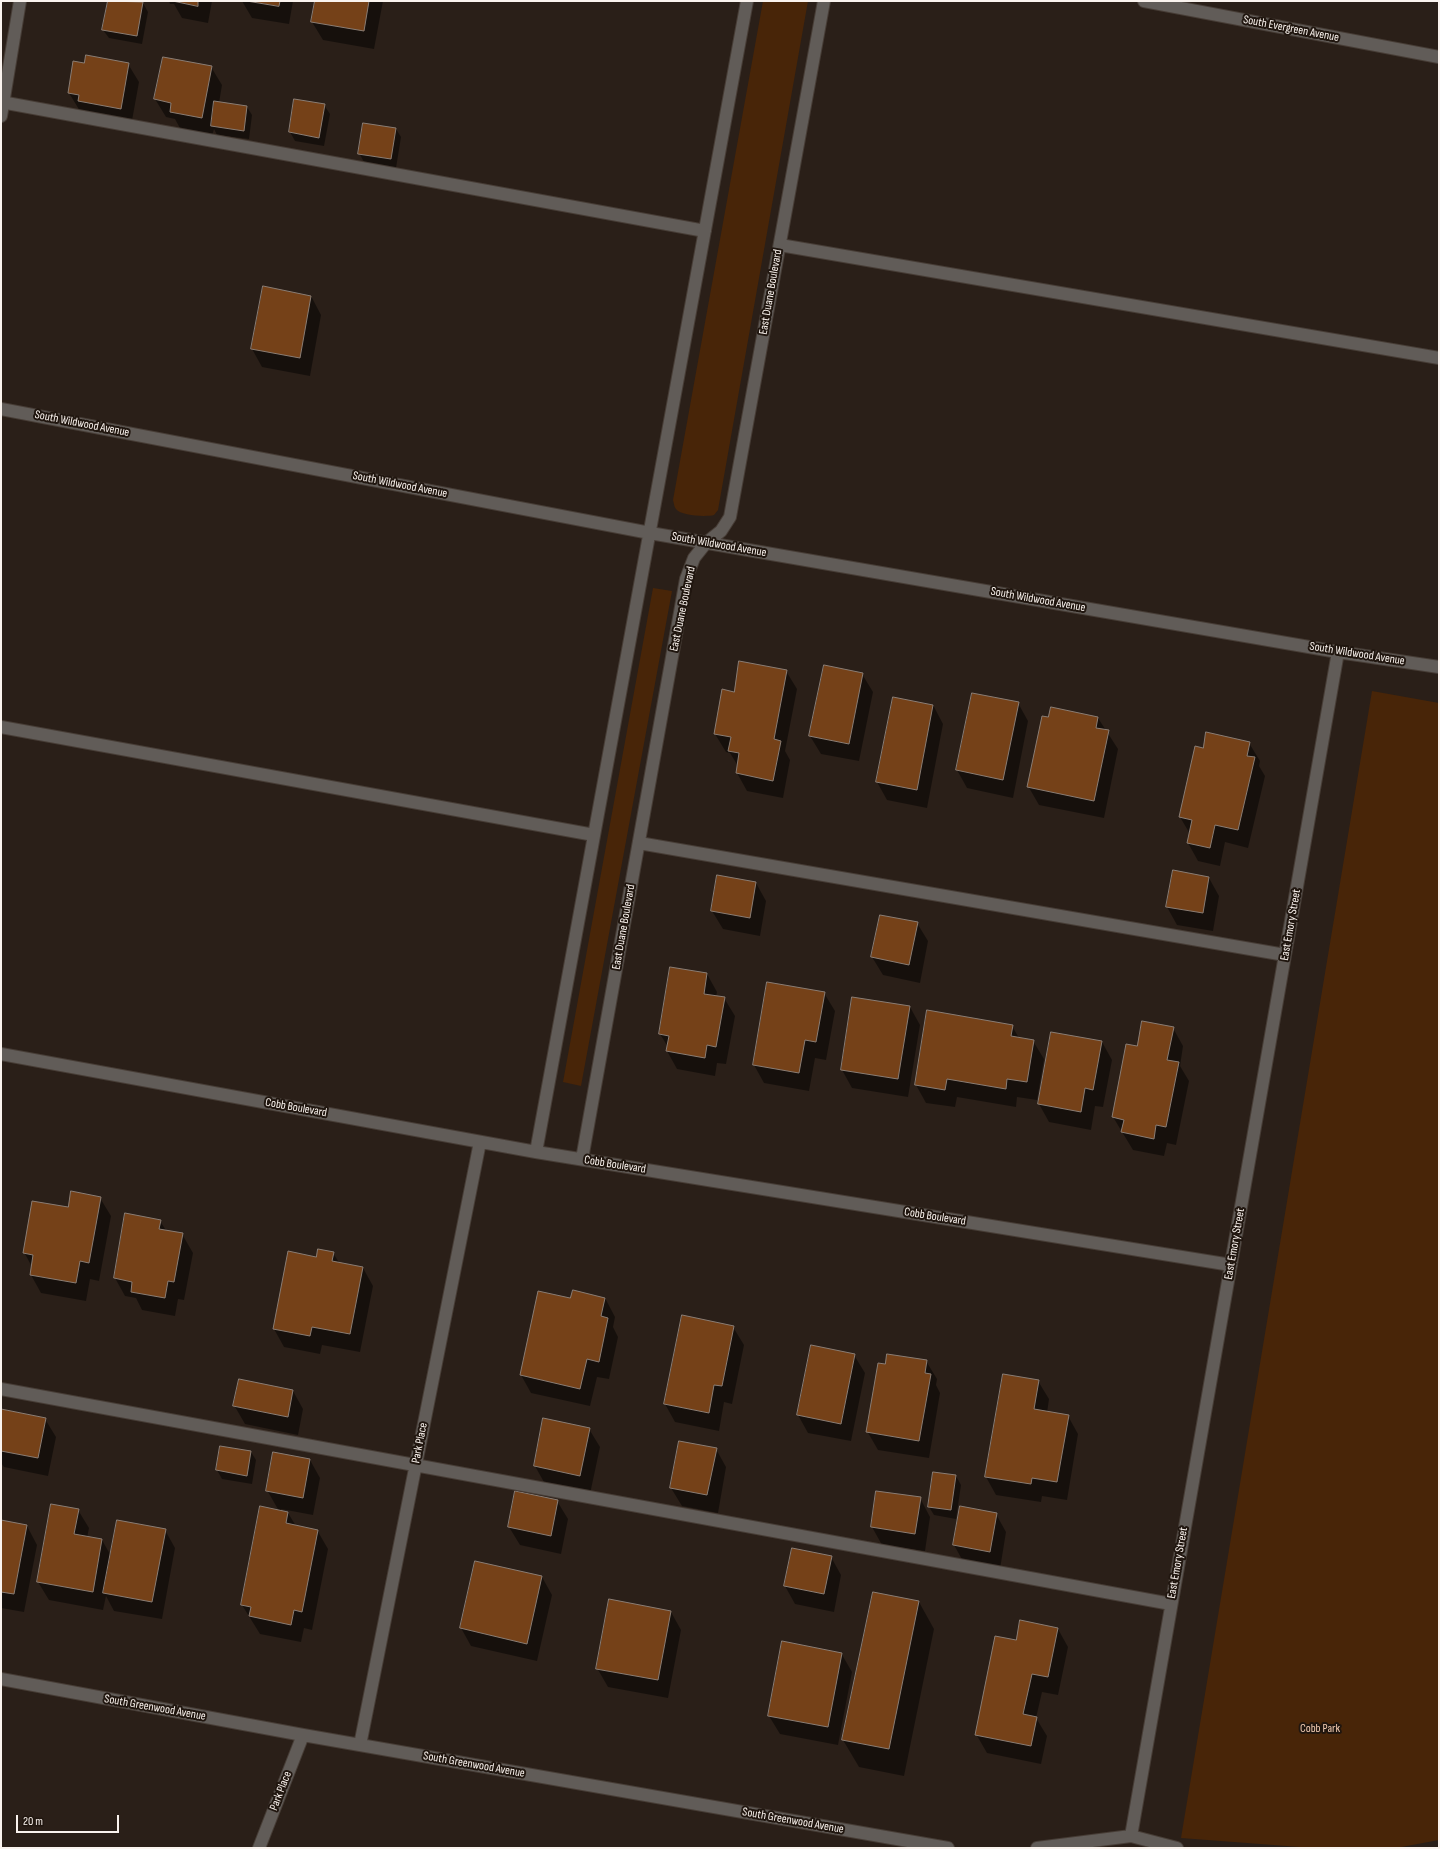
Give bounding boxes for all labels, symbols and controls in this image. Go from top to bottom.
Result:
street label: South Evergreen Avenue [1242,13,1340,45]
street label: East Duane Boulevard [756,248,786,336]
street label: South Wildwood Avenue [34,408,130,440]
street label: South Wildwood Avenue [352,469,448,501]
street label: South Wildwood Avenue [670,530,768,560]
street label: East Duane Boulevard [667,565,699,653]
street label: South Wildwood Avenue [989,585,1087,615]
street label: South Wildwood Avenue [1308,639,1406,669]
street label: East Duane Boulevard [609,883,639,971]
street label: East Emory Street [1278,888,1304,962]
street label: Cobb Boulevard [264,1096,328,1120]
street label: Cobb Boulevard [583,1153,647,1177]
street label: Cobb Boulevard [903,1205,967,1229]
street label: East Emory Street [1222,1207,1248,1281]
street label: Park Place [409,1422,431,1464]
street label: East Emory Street [1165,1526,1191,1600]
street label: South Greenwood Avenue [103,1692,207,1724]
park label: Cobb Park [1300,1722,1340,1736]
street label: South Greenwood Avenue [422,1749,526,1781]
street label: Park Place [267,1769,295,1813]
street label: South Greenwood Avenue [741,1805,845,1837]
scale bar [18,1807,121,1833]
text: 20 m [23,1814,43,1829]

